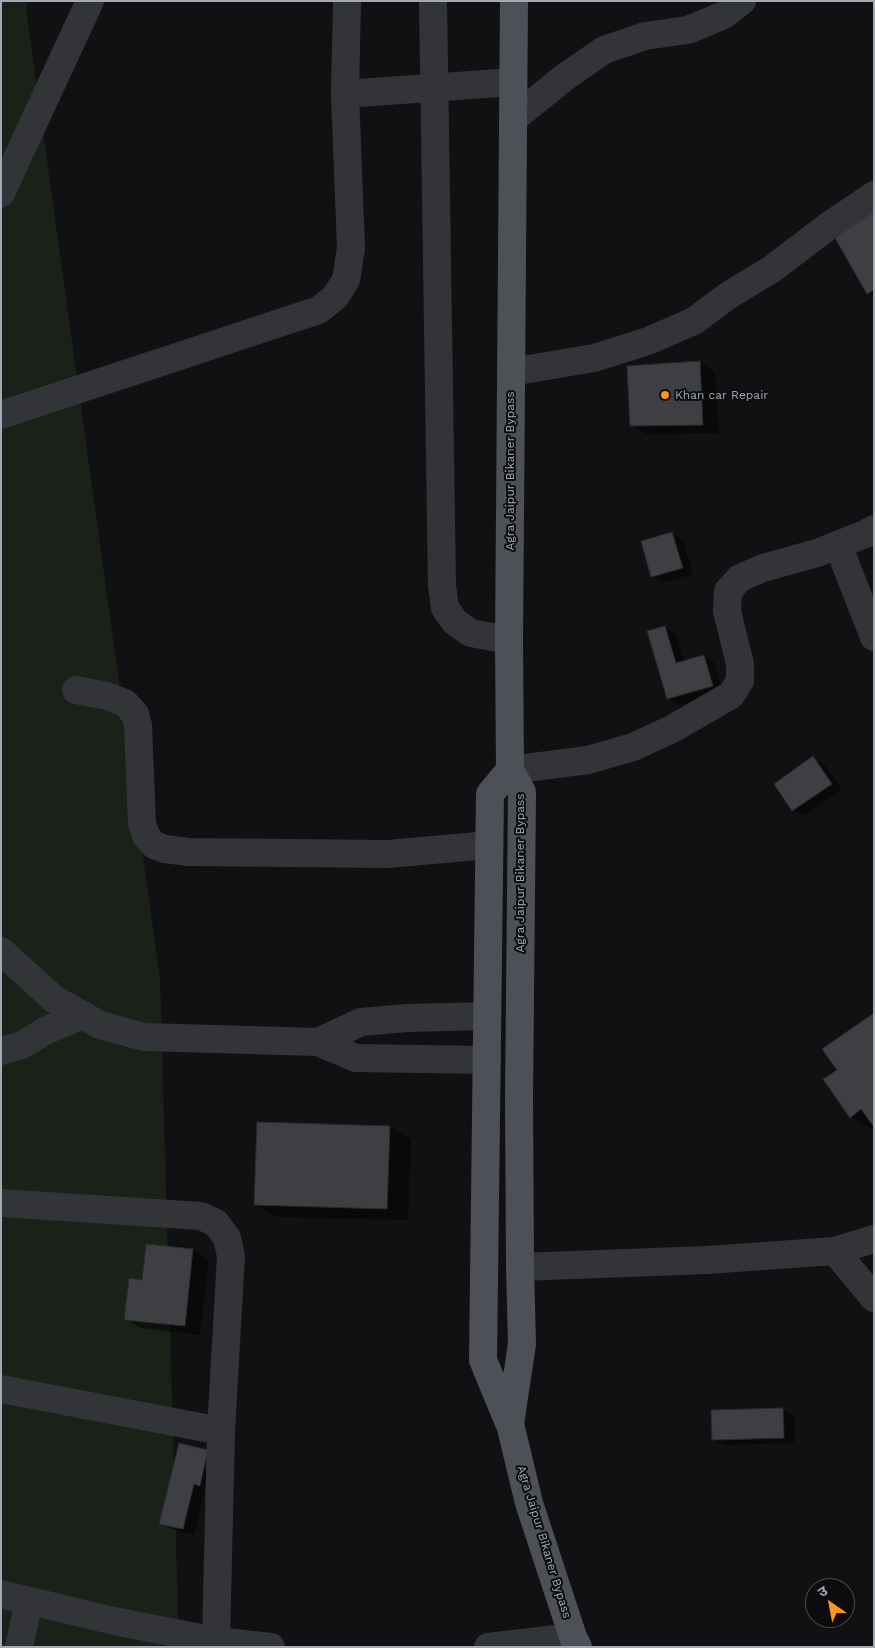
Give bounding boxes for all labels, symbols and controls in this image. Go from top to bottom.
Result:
place label: Khan car Repair [675,388,768,402]
marker: Khan car Repair [659,389,671,401]
street label: Agra Jaipur Bikaner Bypass [503,391,517,551]
street label: Agra Jaipur Bikaner Bypass [513,793,527,953]
street label: Agra Jaipur Bikaner Bypass [514,1464,574,1620]
north arrow [805,1578,855,1628]
text: उ [815,1582,830,1600]

